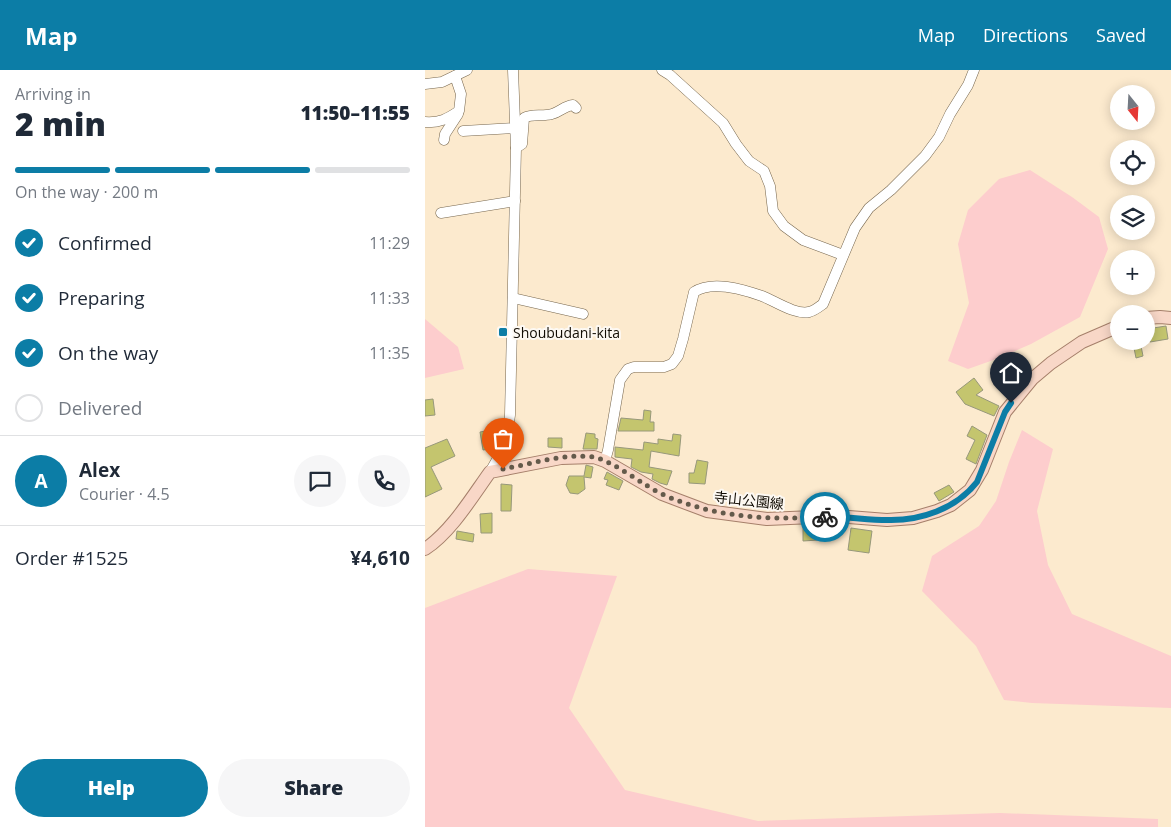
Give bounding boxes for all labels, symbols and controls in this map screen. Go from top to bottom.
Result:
text: Map [25,19,77,52]
text: Map [918,23,955,47]
text: Directions [983,23,1068,47]
text: Saved [1096,23,1146,47]
text: Arriving in [15,83,91,105]
north arrow [1110,85,1155,130]
map controls [1110,85,1155,350]
text: 11:50–11:55 [300,100,410,126]
text: 2 min [15,102,106,145]
button: locate [1110,140,1155,185]
text: On the way · 200 m [15,181,158,203]
button: layers [1110,195,1155,240]
icon: check [15,229,43,257]
text: Confirmed [58,230,152,256]
text: 11:29 [369,232,410,254]
button: + [1110,250,1155,295]
icon: check [15,284,43,312]
text: Preparing [58,285,145,311]
text: 11:33 [369,287,410,309]
button: − [1110,305,1155,350]
place label: Shoubudani-kita [513,323,620,342]
marker: Shoubudani-kita [497,326,509,338]
icon: check [15,339,43,367]
text: On the way [58,340,158,366]
text: 11:35 [369,342,410,364]
pin [990,352,1032,403]
icon: home [997,359,1025,387]
text: Delivered [58,395,142,421]
pin [482,418,524,469]
icon: bag [489,425,517,453]
button: chat [294,455,346,507]
button: phone [358,455,410,507]
text: Alex [79,457,120,483]
text: A [34,468,48,494]
text: Courier · 4.5 [79,483,170,505]
street label: 寺山公園線 [713,487,785,513]
courier [800,492,850,542]
icon: bike [811,503,839,531]
text: Order #1525 [15,545,128,571]
text: ¥4,610 [350,545,410,571]
button: Help [15,759,208,817]
button: Share [218,759,410,817]

